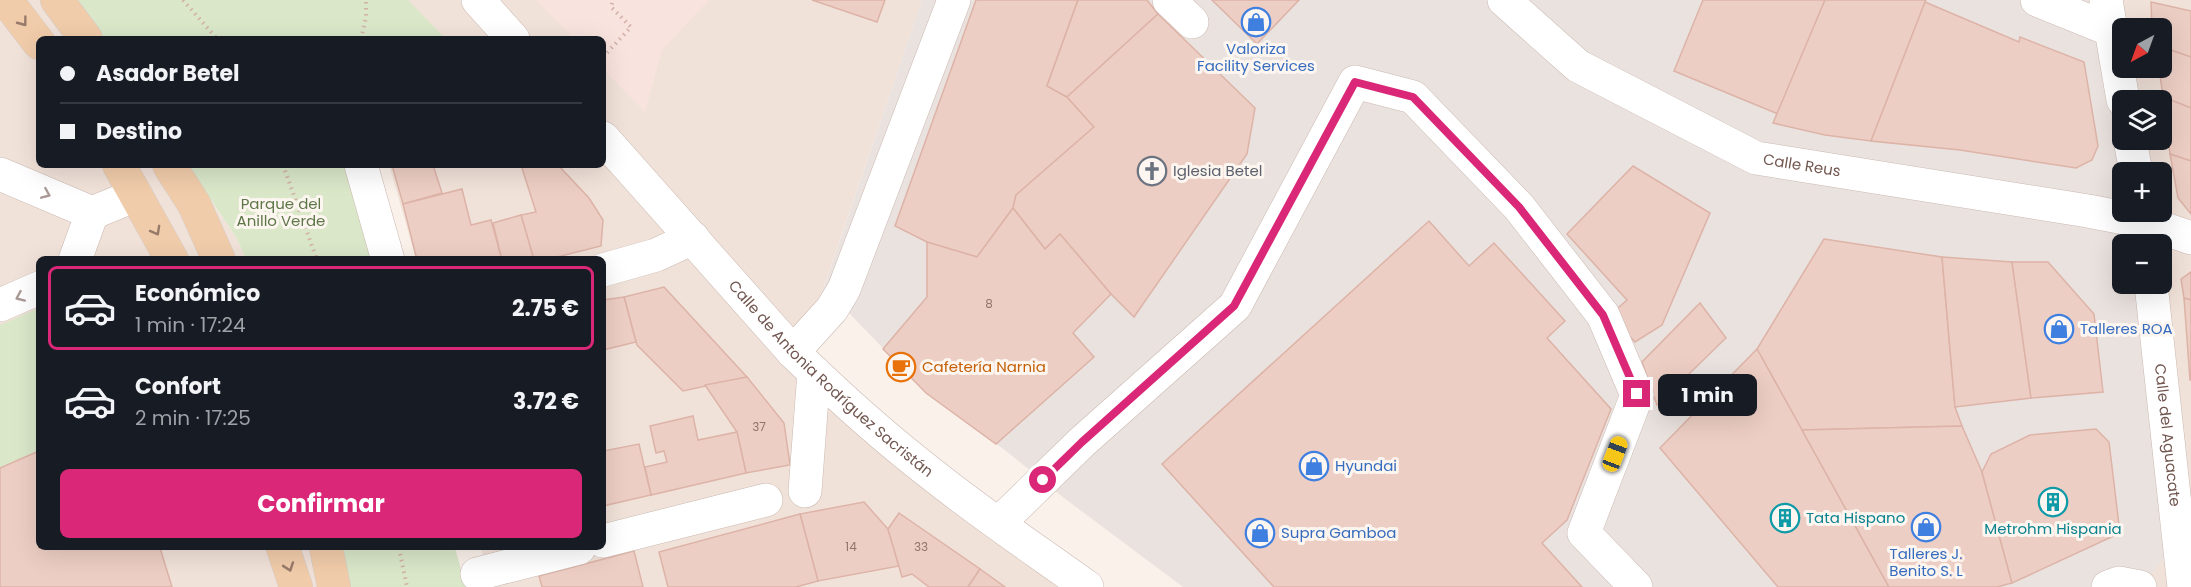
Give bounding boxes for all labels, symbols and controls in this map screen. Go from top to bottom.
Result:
shop icon: Valoriza Facility Services [1240,6,1272,38]
one-way arrow [15,15,26,26]
north arrow [2112,18,2172,78]
map controls [2112,18,2172,294]
place label: Valoriza Facility Services [1197,38,1315,76]
text: Asador Betel [96,58,240,89]
button: layers [2112,90,2172,150]
text: Destino [96,116,182,147]
street label: Calle Reus [1762,148,1842,181]
church icon: Iglesia Betel [1136,155,1168,187]
place label: Iglesia Betel [1173,160,1262,181]
button: + [2112,162,2172,222]
one-way arrow [40,187,51,199]
park label: Parque del Anillo Verde [237,193,325,231]
one-way arrow [149,224,160,235]
button: − [2112,234,2172,294]
street label: Calle de Antonia Rodríguez Sacristán [724,275,938,482]
text: Económico [135,278,260,309]
icon: car [63,281,117,335]
one-way arrow [15,289,26,301]
text: 2.75 € [512,293,579,324]
house number: 8 [985,295,993,312]
text: 1 min · 17:24 [135,311,246,339]
shop icon: Talleres ROA [2043,313,2075,345]
place label: Talleres ROA [2080,318,2173,339]
cafe icon: Cafetería Narnia [885,351,917,383]
place label: Cafetería Narnia [922,356,1046,377]
street label: Calle del Aguacate [2150,362,2186,508]
text: Confort [135,371,221,402]
callout: 1 min [1658,373,1757,415]
icon: car [63,374,117,428]
route end [1623,380,1650,407]
text: 1 min [1681,381,1734,409]
text: 3.72 € [513,386,579,417]
text: 2 min · 17:25 [135,404,251,432]
house number: 37 [752,418,766,435]
car [1600,434,1630,474]
shop icon: Hyundai [1298,450,1330,482]
place label: Hyundai [1335,455,1397,476]
route start [1029,466,1056,493]
button: Confirmar [60,469,582,538]
building icon: Metrohm Hispania [2037,486,2069,518]
building icon: Tata Hispano [1769,502,1801,534]
place label: Tata Hispano [1806,507,1905,528]
shop icon: Talleres J. Benito S. L [1910,511,1942,543]
shop icon: Supra Gamboa [1244,517,1276,549]
place label: Metrohm Hispania [1984,518,2122,539]
place label: Supra Gamboa [1281,522,1396,543]
house number: 14 [845,538,857,555]
house number: 33 [914,538,928,555]
place label: Talleres J. Benito S. L [1889,543,1963,581]
one-way arrow [282,561,295,572]

